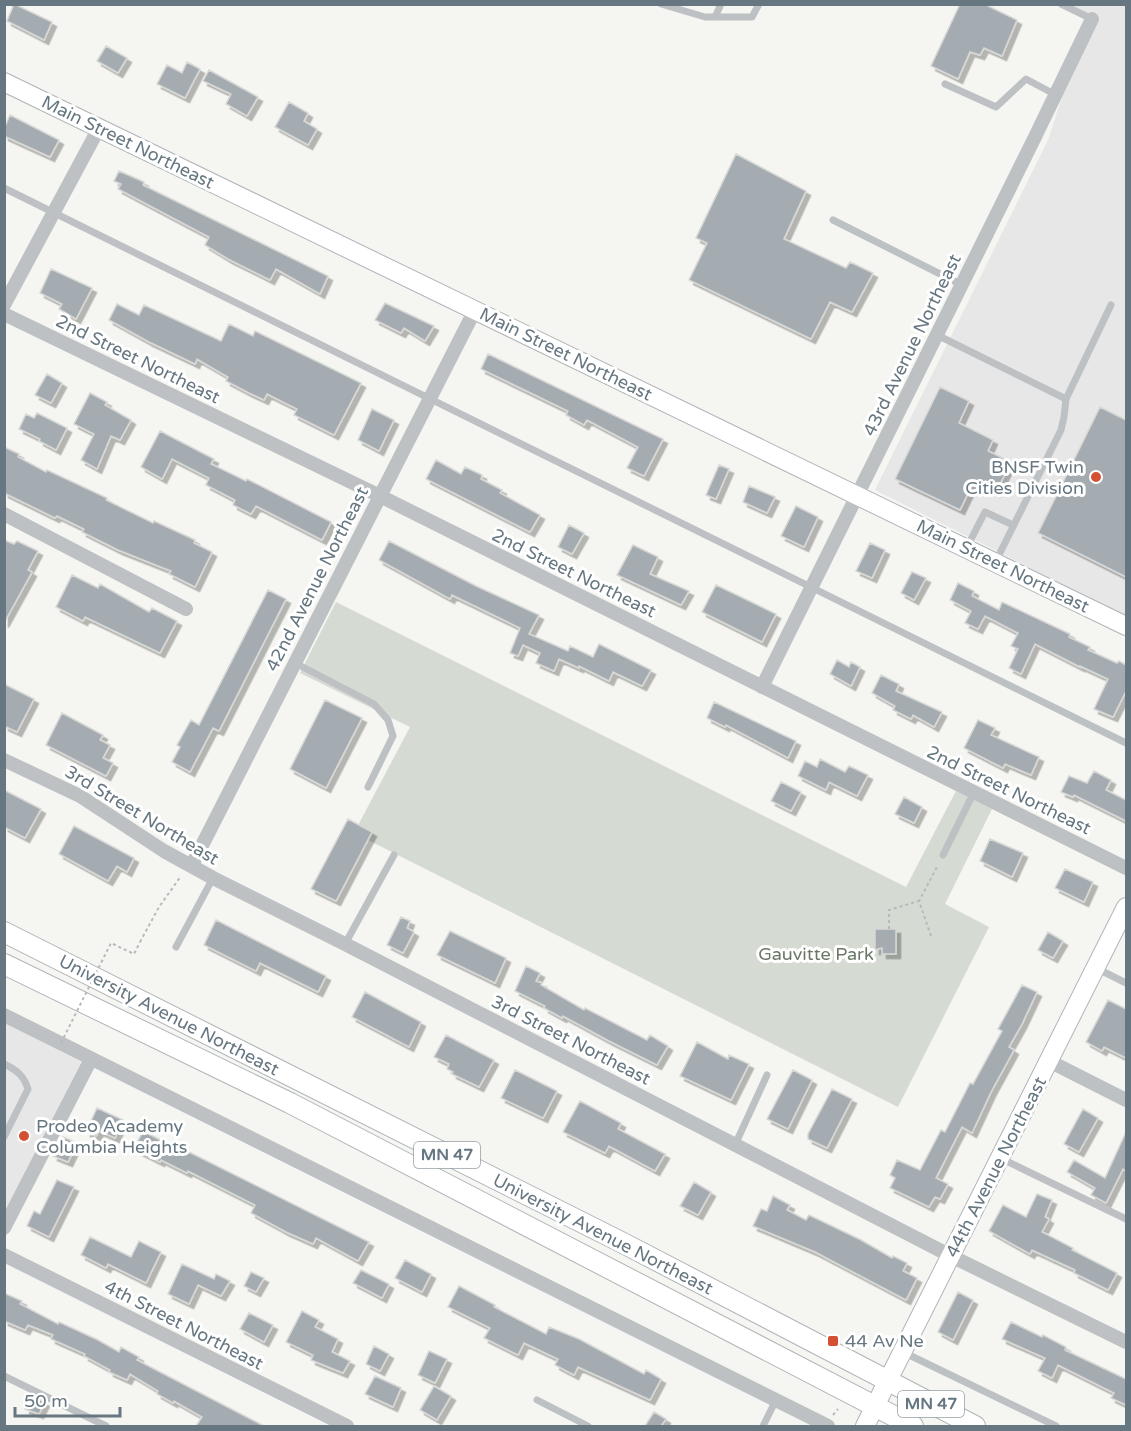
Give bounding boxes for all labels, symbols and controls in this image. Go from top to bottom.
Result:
street label: Main Street Northeast [38,91,218,193]
street label: 43rd Avenue Northeast [858,250,966,440]
street label: Main Street Northeast [476,303,656,405]
street label: 2nd Street Northeast [52,310,224,408]
place label: BNSF Twin Cities Division [965,456,1084,499]
marker: BNSF Twin Cities Division [1089,470,1103,484]
street label: 42nd Avenue Northeast [261,483,373,675]
street label: Main Street Northeast [913,515,1093,617]
street label: 2nd Street Northeast [488,524,660,622]
street label: 2nd Street Northeast [923,741,1095,839]
street label: 3rd Street Northeast [61,760,223,870]
park label: Gauvitte Park [758,943,874,965]
street label: University Avenue Northeast [55,950,283,1080]
street label: 3rd Street Northeast [488,990,654,1090]
street label: 44th Avenue Northeast [941,1073,1051,1261]
place label: Prodeo Academy Columbia Heights [36,1115,187,1158]
marker: Prodeo Academy Columbia Heights [17,1129,31,1143]
road number: MN 47 [414,1142,480,1168]
street label: University Avenue Northeast [489,1169,717,1299]
street label: 4th Street Northeast [101,1275,267,1375]
place label: 44 Av Ne [845,1330,924,1352]
marker: 44 Av Ne [826,1334,840,1348]
scale bar [15,1380,120,1418]
text: 50 m [24,1390,68,1412]
road number: MN 47 [898,1391,964,1417]

